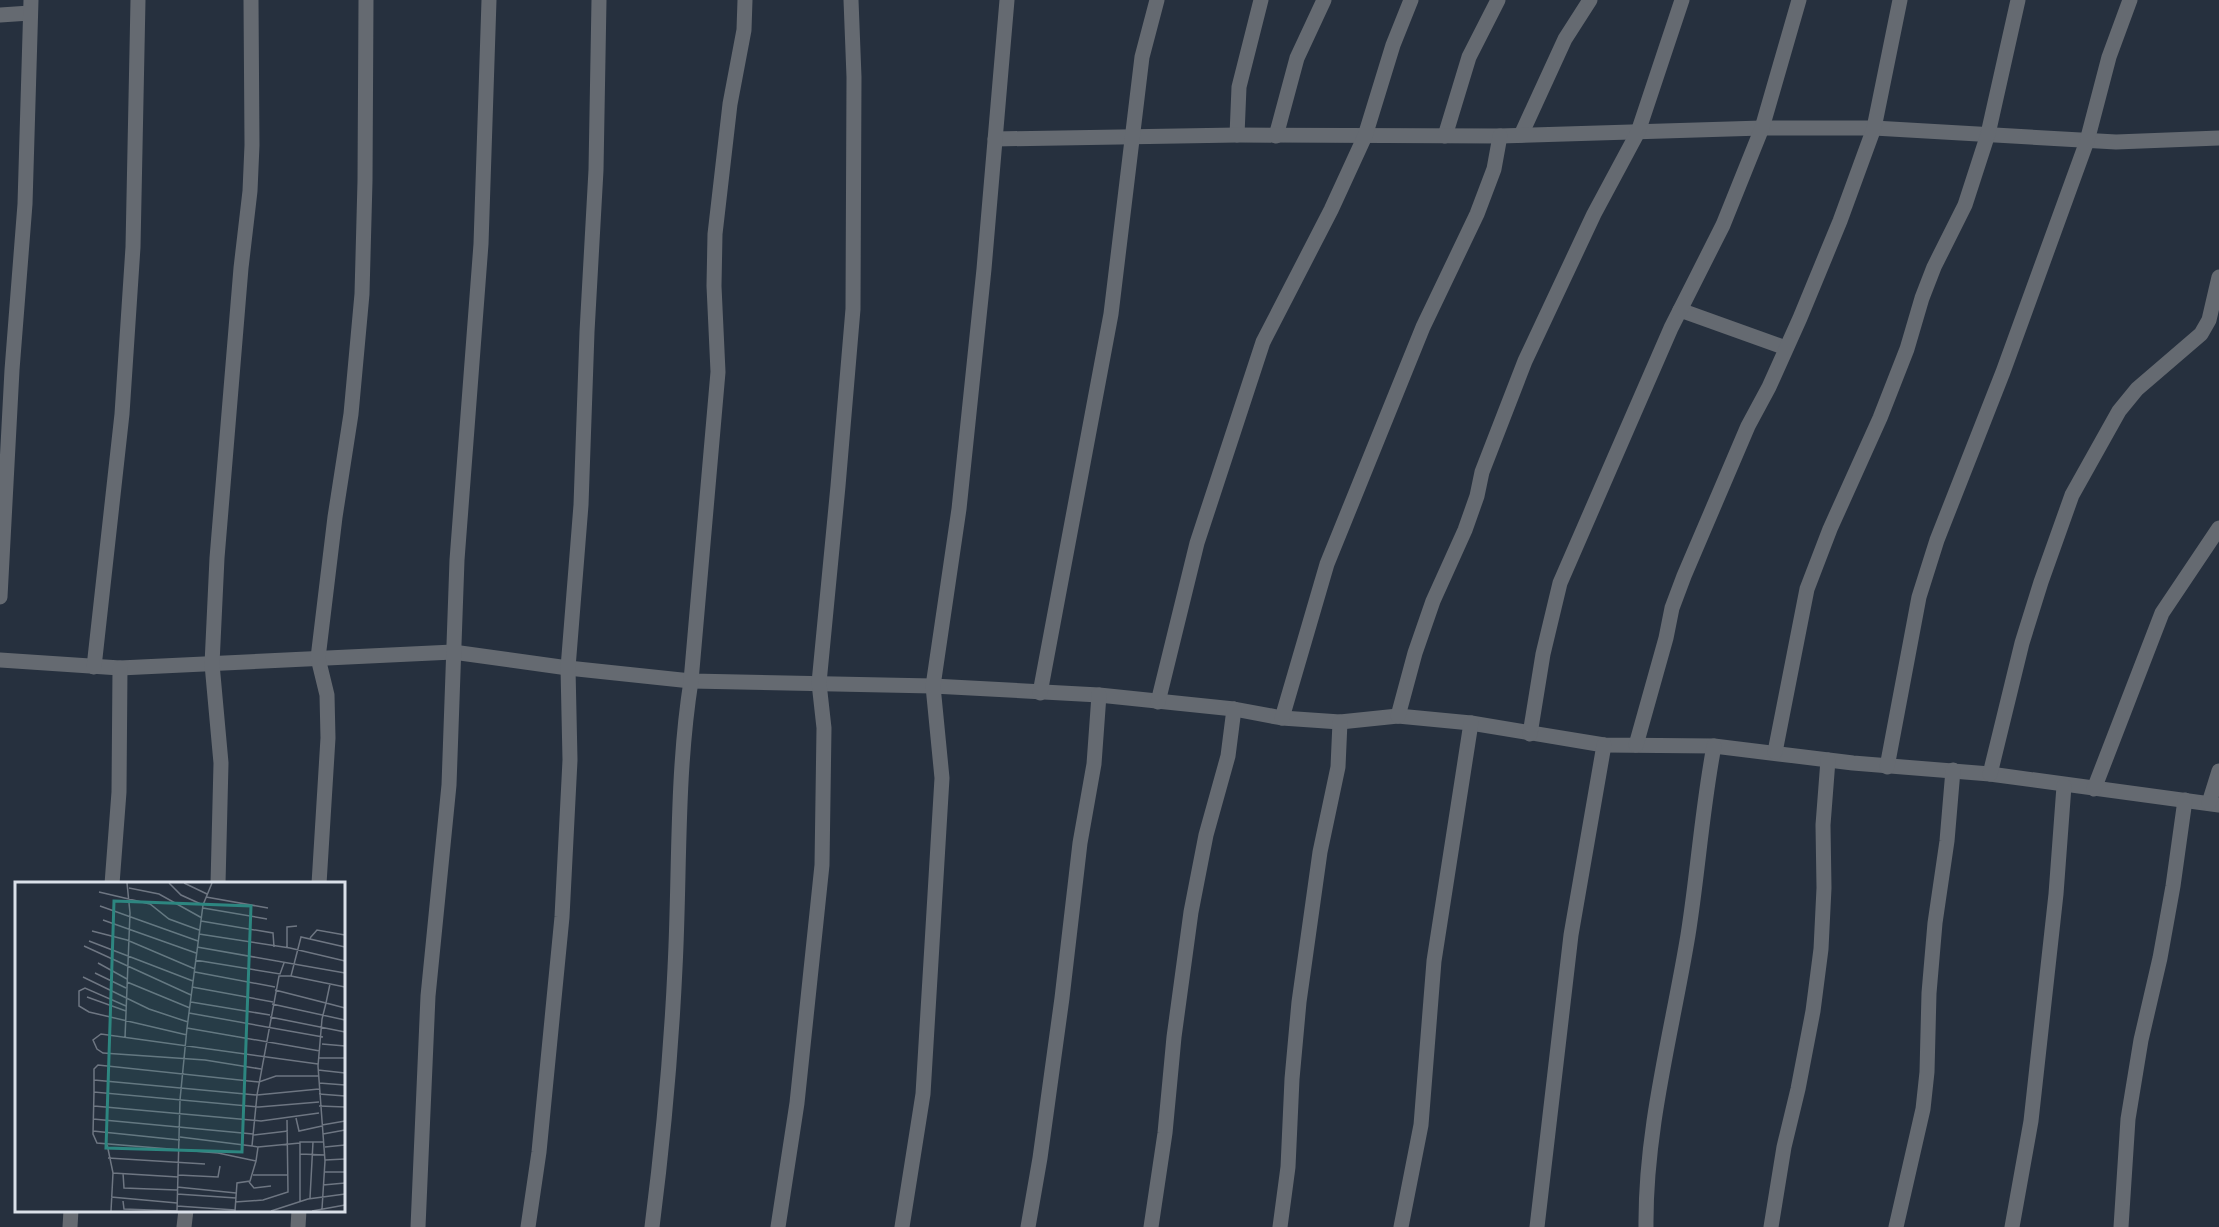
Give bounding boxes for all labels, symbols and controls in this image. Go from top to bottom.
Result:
inset map [15,882,345,1212]

